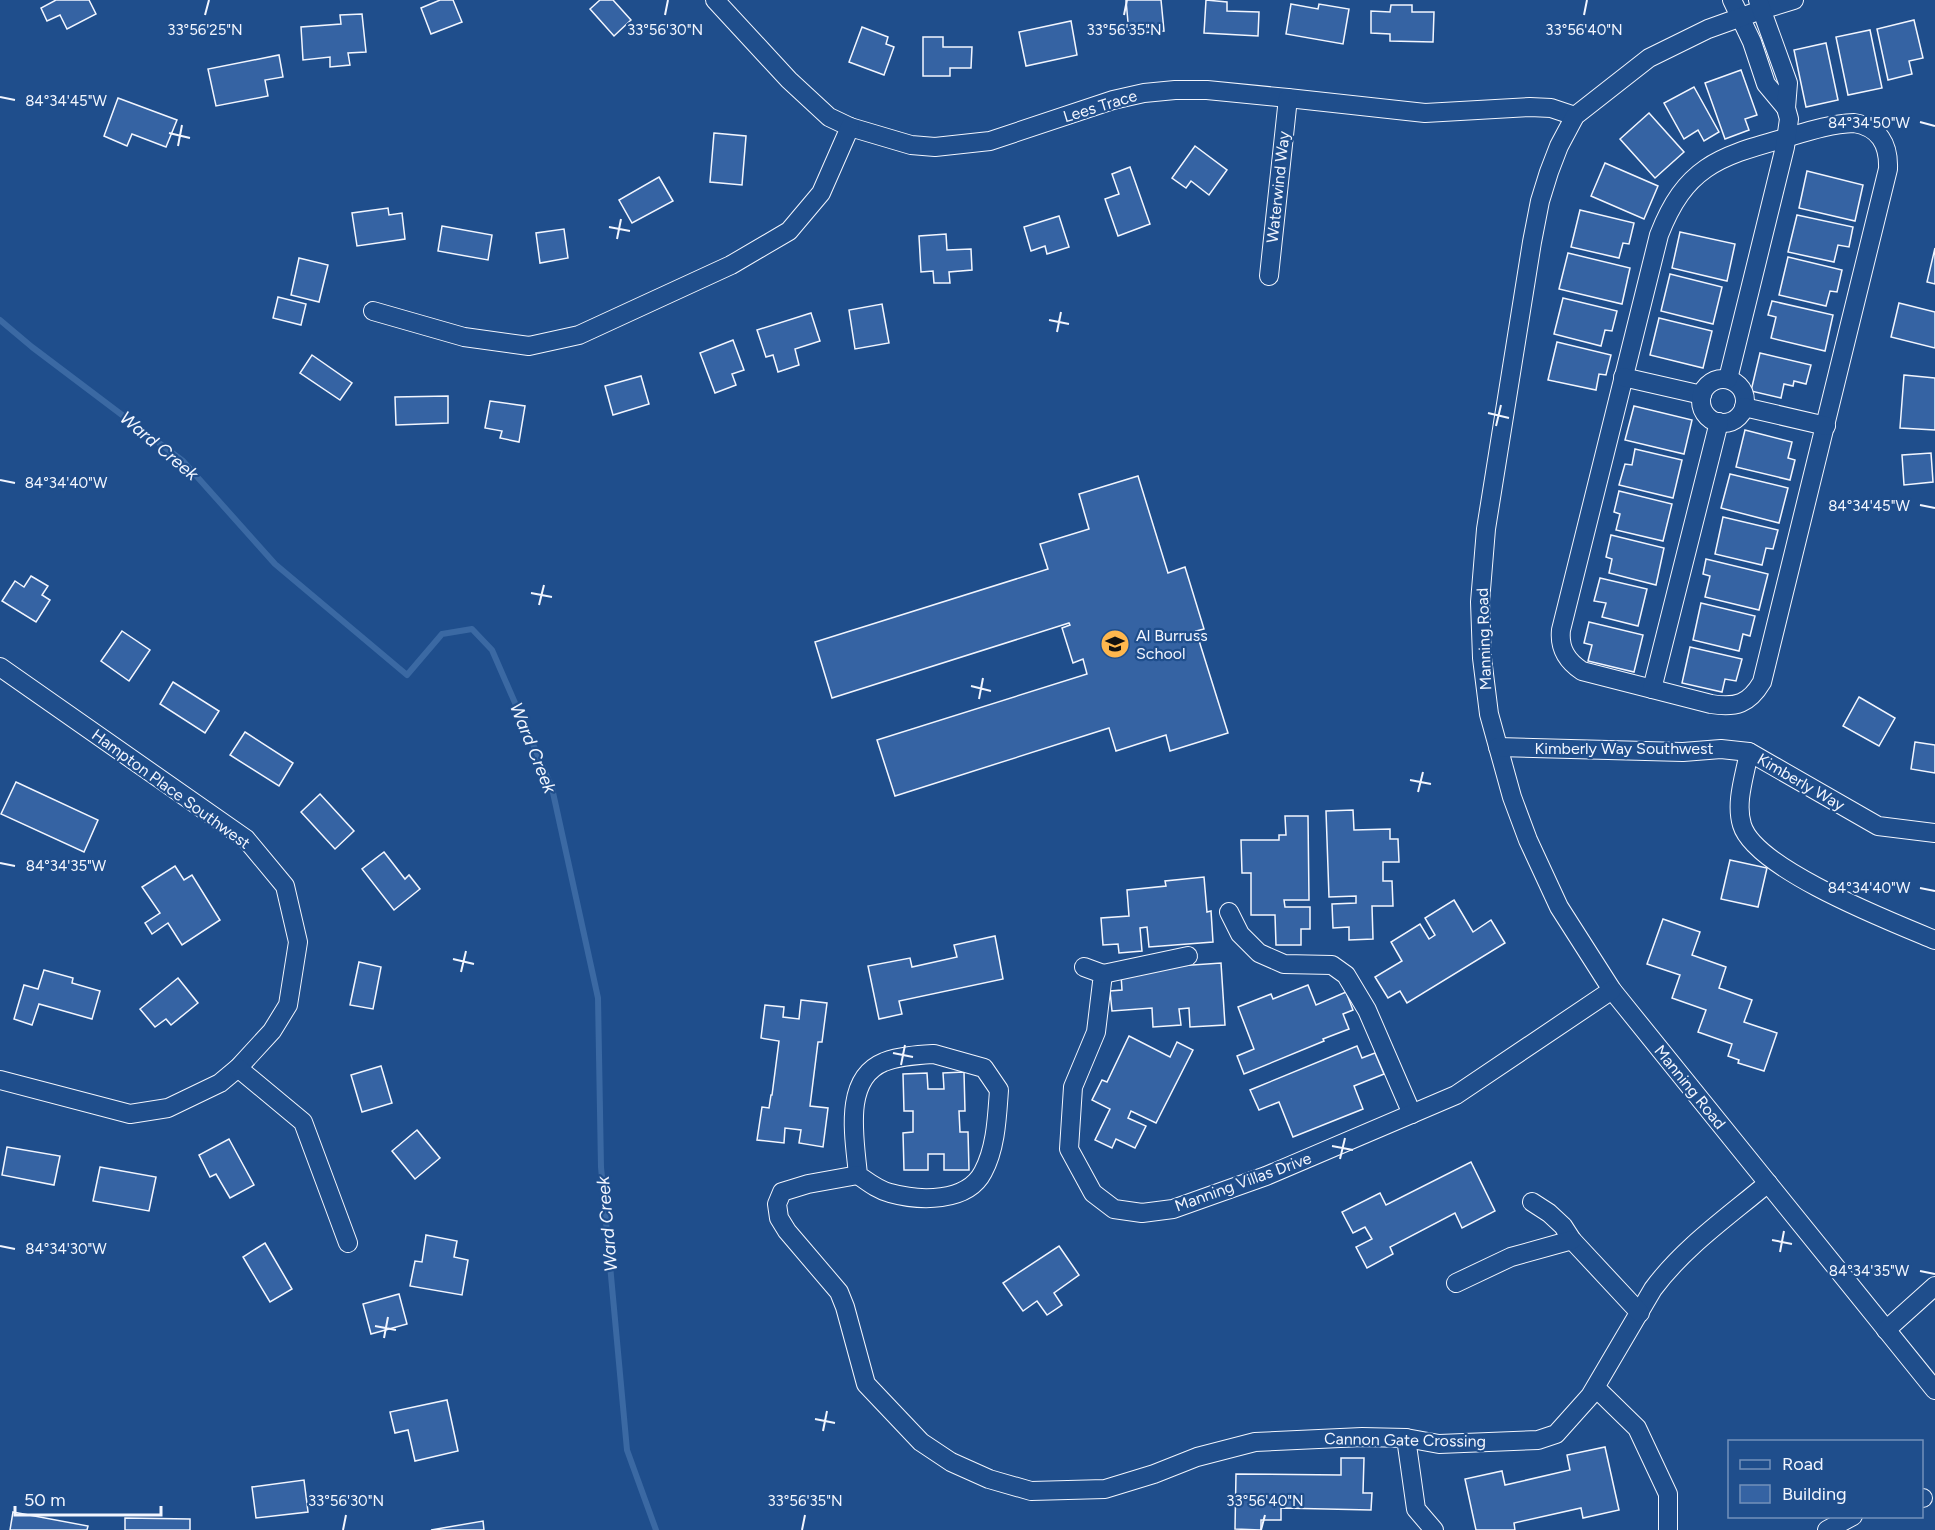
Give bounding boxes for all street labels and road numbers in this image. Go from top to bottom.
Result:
street label: Lees Trace [1061,86,1139,126]
street label: Waterwind Way [1263,129,1293,244]
street label: Manning Road [1473,588,1495,690]
street label: Hampton Place Southwest [88,725,254,853]
street label: Kimberly Way Southwest [1534,739,1714,758]
street label: Kimberly Way [1754,749,1849,815]
street label: Manning Road [1650,1041,1730,1133]
street label: Manning Villas Drive [1172,1148,1314,1216]
street label: Cannon Gate Crossing [1324,1429,1486,1451]

